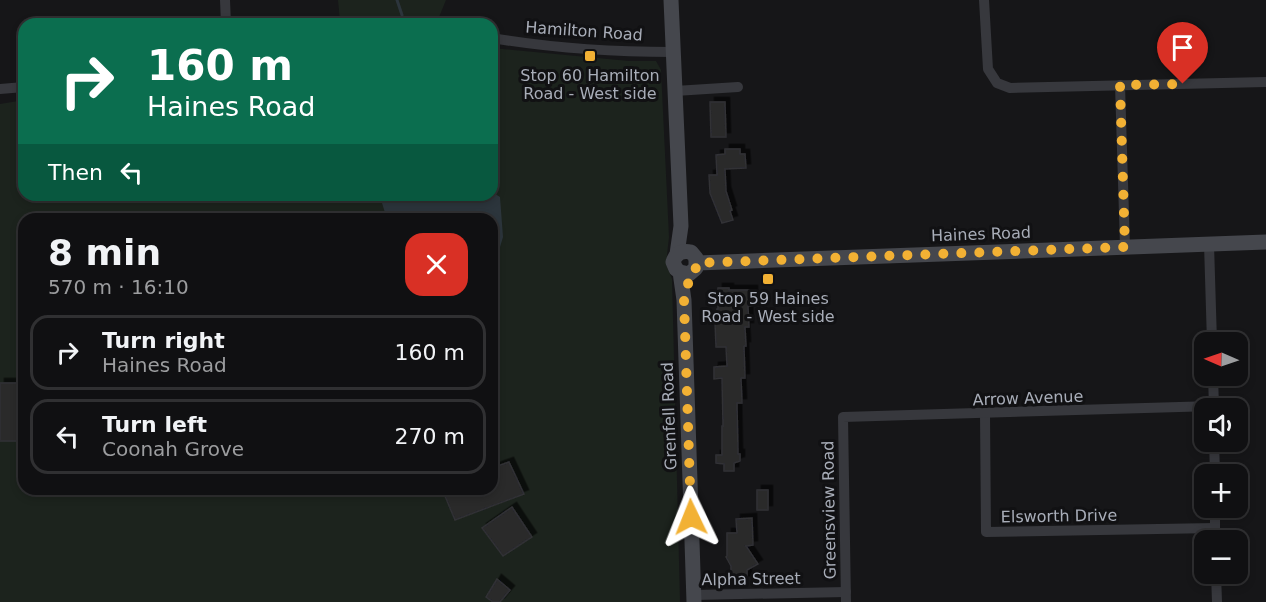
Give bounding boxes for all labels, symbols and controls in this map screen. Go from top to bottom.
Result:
street label: Hamilton Road [525,17,643,45]
pin [1157,22,1208,84]
icon: arrive [1166,31,1199,64]
text: 160 m [147,41,293,90]
icon: right [48,42,126,120]
marker: Stop 60 Hamilton Road - West side [583,49,597,63]
place label: Stop 60 Hamilton Road - West side [520,66,660,103]
text: Haines Road [147,91,315,122]
icon: left [115,156,148,189]
text: Then [48,160,103,185]
street label: Haines Road [931,223,1031,245]
text: 8 min [48,232,161,273]
button: close [405,233,468,296]
marker: Stop 59 Haines Road - West side [761,272,775,286]
text: 570 m · 16:10 [48,275,189,299]
place label: Stop 59 Haines Road - West side [701,289,835,326]
text: Turn right [102,328,225,353]
north arrow [1194,332,1248,386]
map controls [1194,332,1248,584]
icon: right [51,336,84,369]
text: 160 m [395,340,465,365]
text: Haines Road [102,353,227,377]
street label: Grenfell Road [658,362,680,470]
street label: Arrow Avenue [972,387,1084,409]
button: sound [1194,398,1248,452]
text: Turn left [102,412,207,437]
icon: left [51,420,84,453]
text: 270 m [395,424,465,449]
text: Coonah Grove [102,437,244,461]
street label: Greensview Road [818,440,840,580]
button: + [1194,464,1248,518]
position arrow [659,485,723,549]
street label: Elsworth Drive [1001,505,1117,527]
button: − [1194,530,1248,584]
street label: Alpha Street [701,569,801,589]

